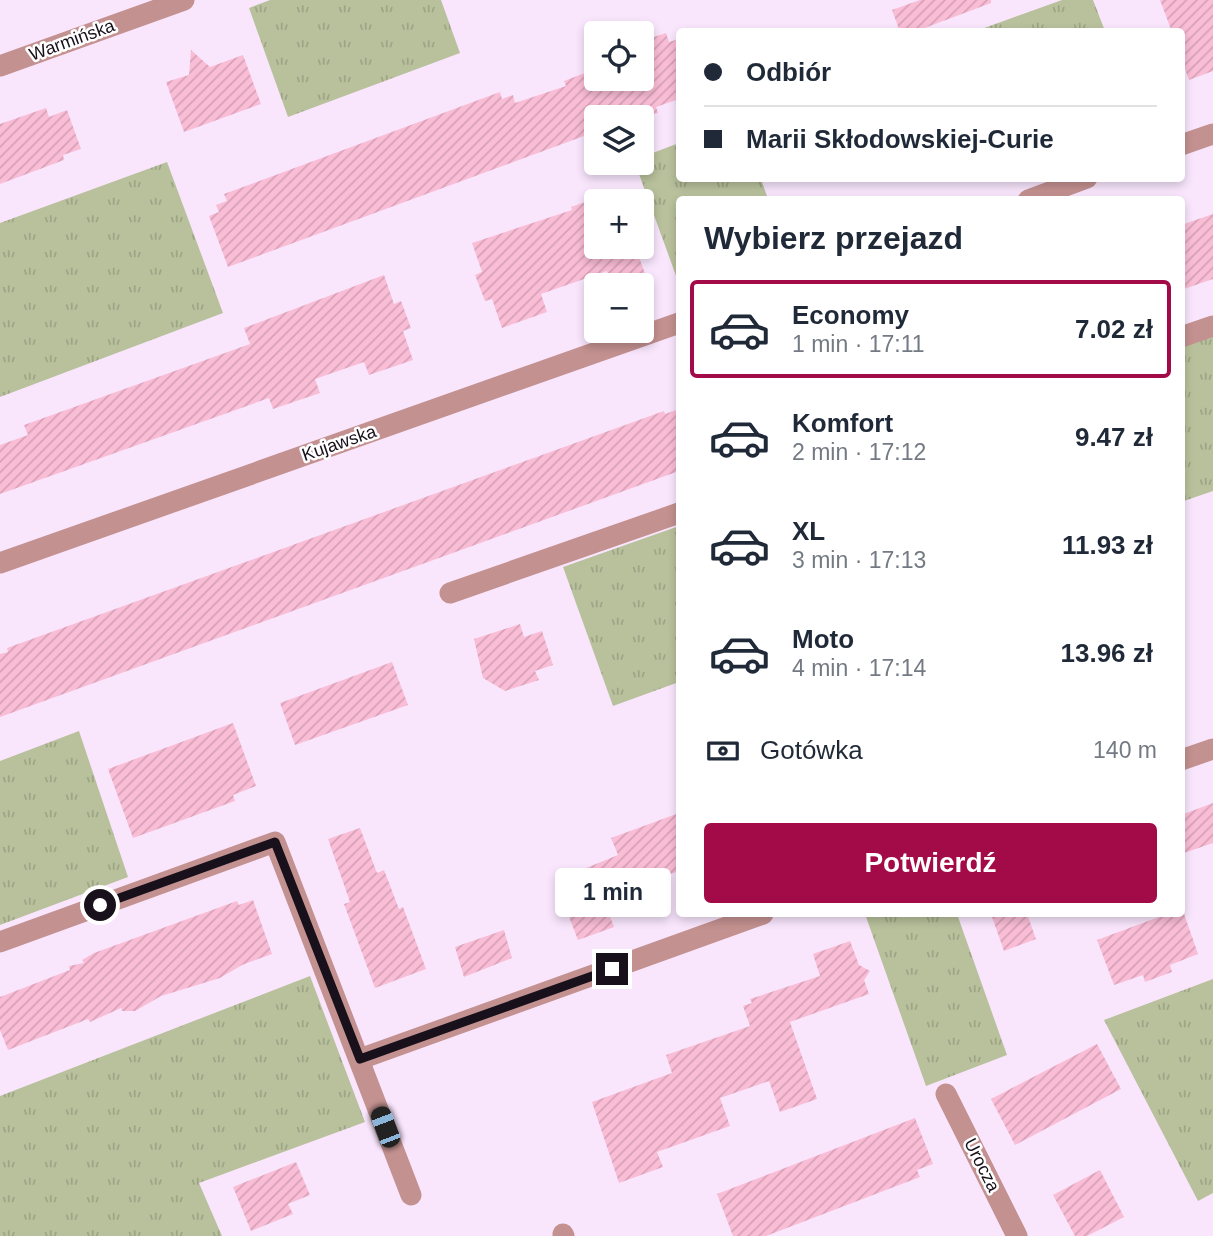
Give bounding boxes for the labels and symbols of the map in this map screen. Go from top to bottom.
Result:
street label: Warmińska [27,15,118,65]
street label: Kujawska [299,421,380,465]
callout: 1 min [554,867,670,916]
route start [84,889,116,921]
route end [596,953,628,985]
car [368,1104,403,1150]
street label: Urocza [960,1135,1004,1196]

